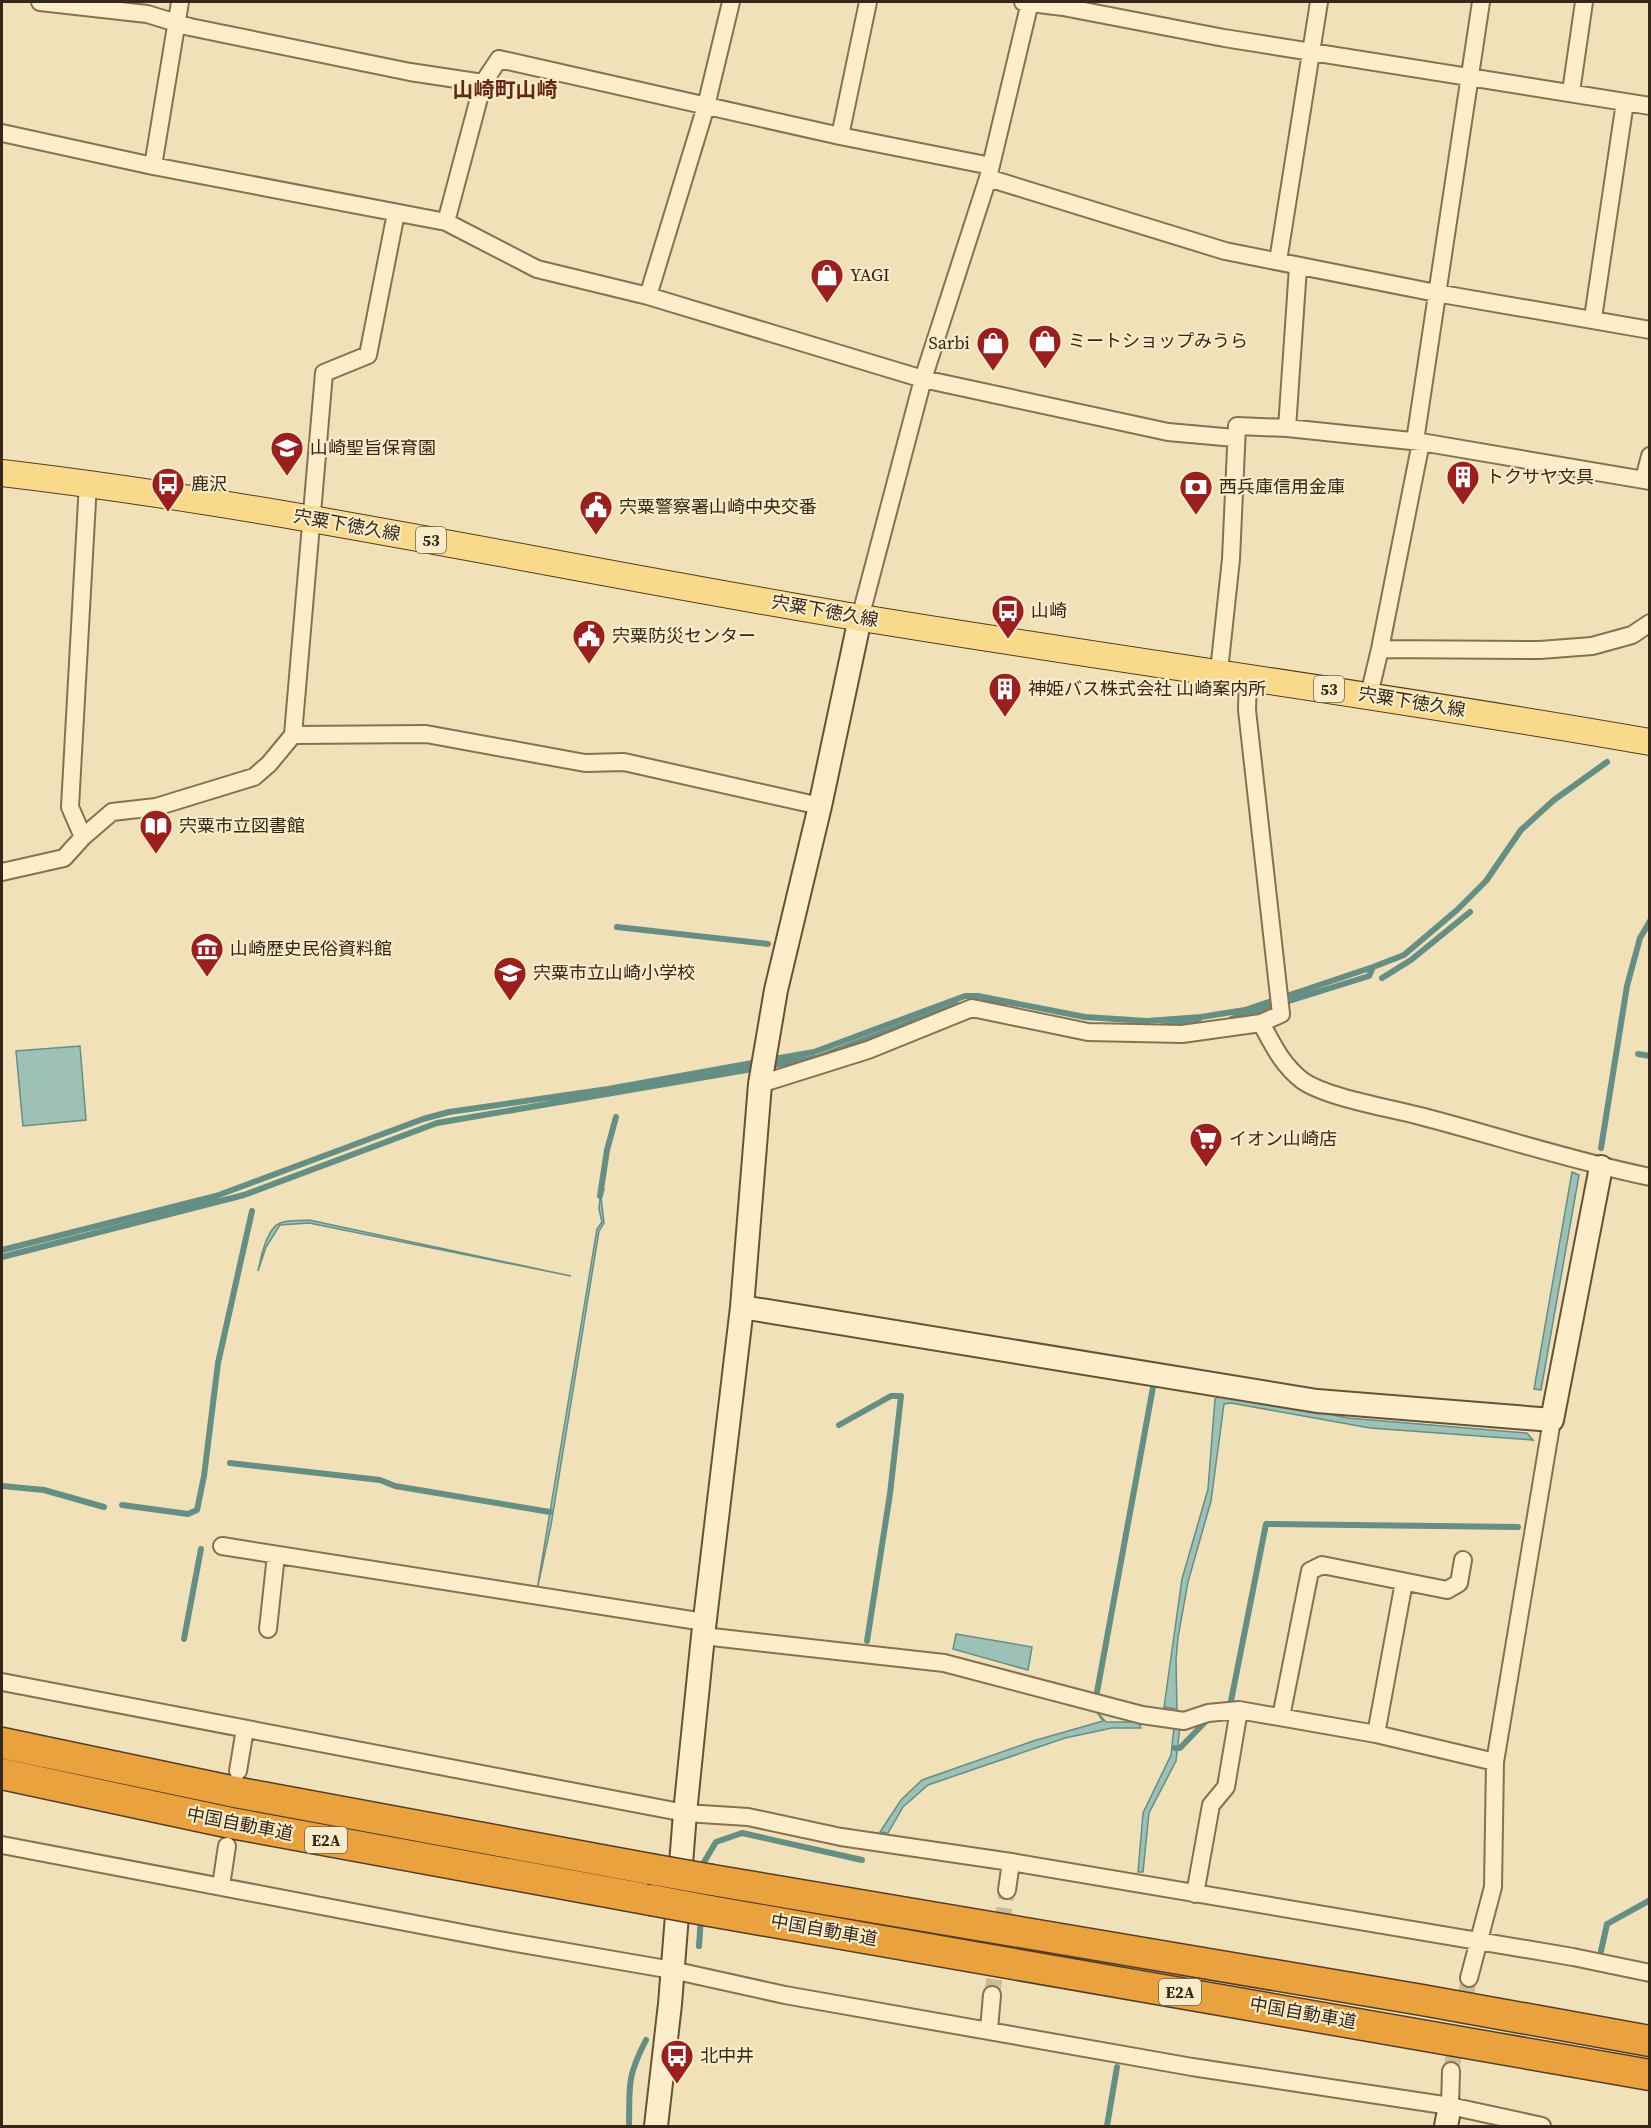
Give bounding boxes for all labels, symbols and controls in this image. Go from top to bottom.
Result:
district label: 山崎町山崎 [453,75,558,104]
shop icon: YAGI [809,257,845,304]
place label: YAGI [850,262,890,287]
shop icon: ミートショップみうら [1027,323,1063,370]
shop icon: Sarbi [975,325,1011,372]
place label: ミートショップみうら [1068,328,1248,353]
place label: Sarbi [929,330,970,355]
school or university icon: 山崎聖旨保育園 [269,430,305,477]
place label: 山崎聖旨保育園 [310,435,436,460]
building icon: トクサヤ文具 [1445,459,1481,506]
place label: トクサヤ文具 [1486,464,1594,489]
bus stop icon: 鹿沢 [150,466,186,513]
bank icon: 西兵庫信用金庫 [1178,469,1214,516]
place label: 鹿沢 [191,471,227,496]
place label: 西兵庫信用金庫 [1219,474,1345,499]
public building icon: 宍粟警察署山崎中央交番 [578,489,614,536]
place label: 宍粟警察署山崎中央交番 [619,494,817,519]
street label: 宍粟下徳久線 [292,503,402,546]
road number: 53 [416,527,446,553]
street label: 宍粟下徳久線 [770,589,880,632]
bus stop icon: 山崎 [990,593,1026,640]
place label: 山崎 [1031,598,1067,623]
public building icon: 宍粟防災センター [571,618,607,665]
place label: 宍粟防災センター [612,623,756,648]
building icon: 神姫バス株式会社 山崎案内所 [987,671,1023,718]
place label: 神姫バス株式会社 山崎案内所 [1028,676,1266,701]
road number: 53 [1314,676,1344,702]
street label: 宍粟下徳久線 [1357,681,1467,722]
library icon: 宍粟市立図書館 [138,808,174,855]
place label: 宍粟市立図書館 [179,813,305,838]
museum icon: 山崎歴史民俗資料館 [189,931,225,978]
place label: 山崎歴史民俗資料館 [230,936,392,961]
school or university icon: 宍粟市立山崎小学校 [492,955,528,1002]
place label: 宍粟市立山崎小学校 [533,960,695,985]
supermarket icon: イオン山崎店 [1188,1121,1224,1168]
place label: イオン山崎店 [1229,1126,1337,1151]
street label: 中国自動車道 [185,1801,295,1846]
road number: E2A [305,1827,347,1853]
street label: 中国自動車道 [769,1908,879,1951]
road number: E2A [1159,1979,1201,2005]
street label: 中国自動車道 [1248,1991,1358,2034]
bus stop icon: 北中井 [659,2038,695,2085]
place label: 北中井 [700,2043,754,2068]

